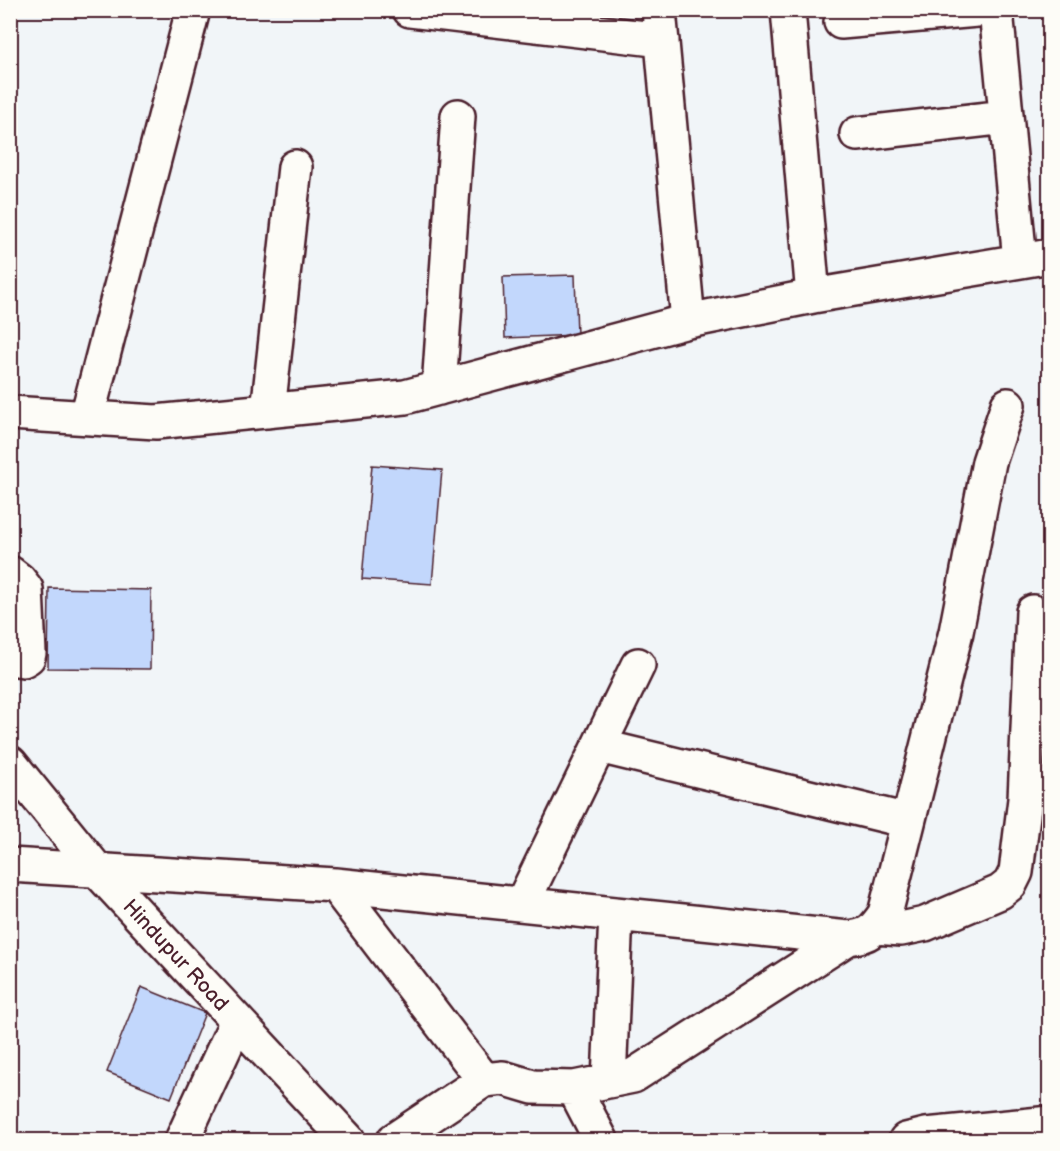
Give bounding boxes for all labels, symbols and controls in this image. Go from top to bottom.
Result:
street label: Hindupur Road [118,894,234,1016]

